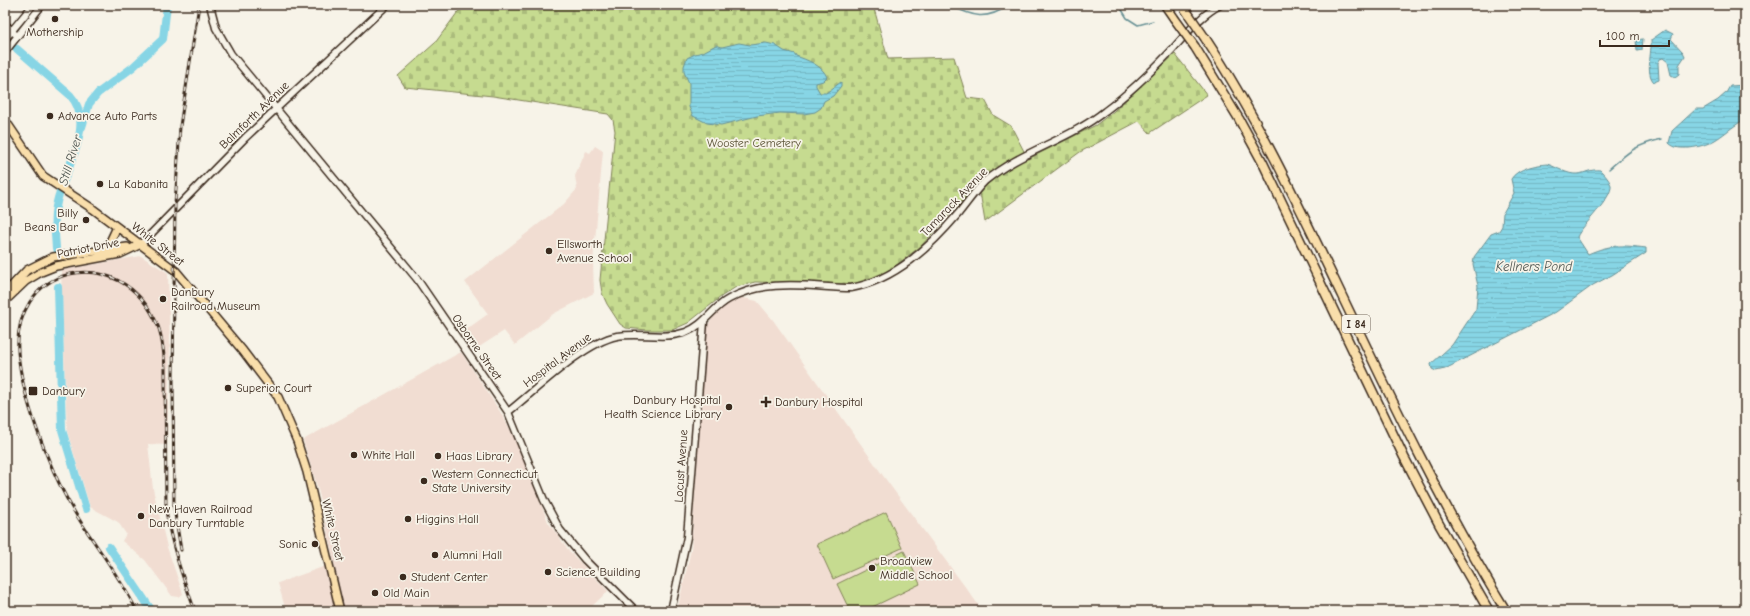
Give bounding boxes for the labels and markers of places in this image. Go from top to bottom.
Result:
marker: Mothership [50,14,60,24]
place label: Mothership [26,25,84,39]
place label: Advance Auto Parts [58,109,157,123]
marker: Advance Auto Parts [45,111,55,121]
place label: La Kabanita [108,177,168,191]
marker: La Kabanita [95,179,105,189]
place label: Billy Beans Bar [24,206,79,234]
marker: Billy Beans Bar [81,215,91,225]
place label: Ellsworth Avenue School [557,237,632,265]
marker: Ellsworth Avenue School [544,246,554,256]
place label: Danbury Railroad Museum [171,285,260,313]
marker: Danbury Railroad Museum [158,294,168,304]
place label: Superior Court [236,381,312,395]
marker: Superior Court [223,383,233,393]
place label: Danbury [42,384,86,398]
marker: Danbury [27,385,39,397]
place label: Danbury Hospital Health Science Library [604,393,722,421]
place label: Danbury Hospital [775,395,863,409]
marker: Danbury Hospital [760,396,772,408]
marker: Danbury Hospital Health Science Library [724,402,734,412]
place label: White Hall [362,448,415,462]
place label: Haas Library [446,449,513,463]
marker: White Hall [349,450,359,460]
marker: Haas Library [433,451,443,461]
place label: Western Connecticut State University [432,467,538,495]
marker: Western Connecticut State University [419,476,429,486]
place label: New Haven Railroad Danbury Turntable [149,502,252,530]
marker: New Haven Railroad Danbury Turntable [136,511,146,521]
place label: Higgins Hall [416,512,479,526]
marker: Higgins Hall [403,514,413,524]
place label: Sonic [279,537,307,551]
marker: Sonic [310,539,320,549]
place label: Alumni Hall [443,548,502,562]
marker: Alumni Hall [430,550,440,560]
place label: Broadview Middle School [880,554,952,582]
marker: Broadview Middle School [867,563,877,573]
place label: Science Building [556,565,641,579]
marker: Science Building [543,567,553,577]
place label: Student Center [411,570,488,584]
marker: Student Center [398,572,408,582]
place label: Old Main [383,586,429,600]
marker: Old Main [370,588,380,598]

